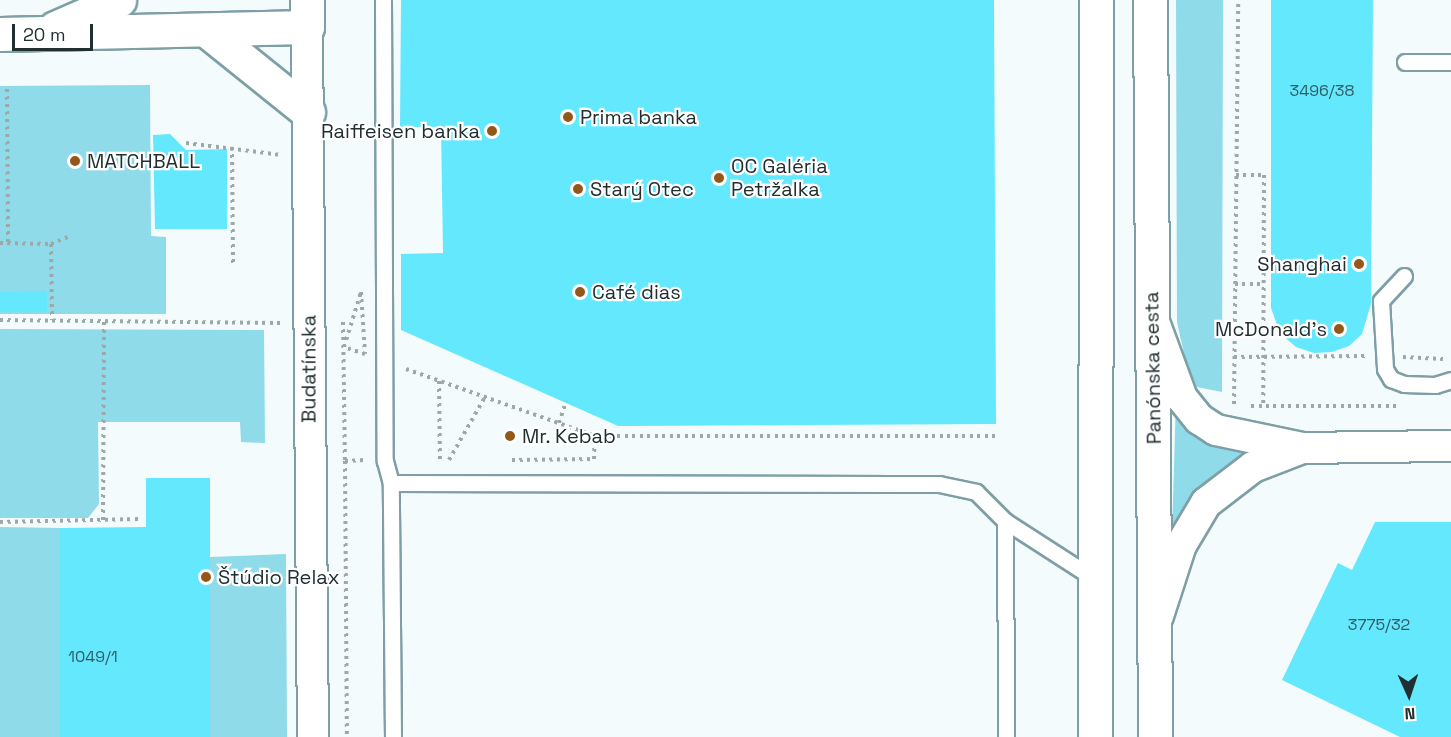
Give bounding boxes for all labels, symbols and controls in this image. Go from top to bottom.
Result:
scale bar [15,12,96,50]
text: 20 m [23,23,66,46]
house number: 3496/38 [1290,81,1354,101]
place label: Prima banka [580,105,697,129]
marker: Prima banka [561,110,575,124]
place label: Raiffeisen banka [321,119,480,143]
marker: Raiffeisen banka [485,124,499,138]
place label: MATCHBALL [87,149,200,173]
marker: MATCHBALL [68,154,82,168]
place label: OC Galéria Petržalka [731,154,828,201]
marker: OC Galéria Petržalka [712,171,726,185]
place label: Starý Otec [590,177,694,201]
marker: Starý Otec [571,182,585,196]
place label: Shanghai [1257,252,1347,276]
marker: Shanghai [1352,257,1366,271]
place label: Café dias [592,280,681,304]
marker: Café dias [573,285,587,299]
street label: Panónska cesta [1140,291,1166,445]
street label: Budatínska [297,315,321,423]
place label: McDonald's [1215,317,1327,341]
marker: McDonald's [1332,322,1346,336]
place label: Mr. Kebab [522,424,617,448]
marker: Mr. Kebab [503,429,517,443]
place label: Štúdio Relax [218,565,340,589]
marker: Štúdio Relax [199,570,213,584]
house number: 3775/32 [1348,615,1410,635]
house number: 1049/1 [68,647,118,667]
north arrow [1379,665,1439,725]
text: N [1404,703,1416,724]

